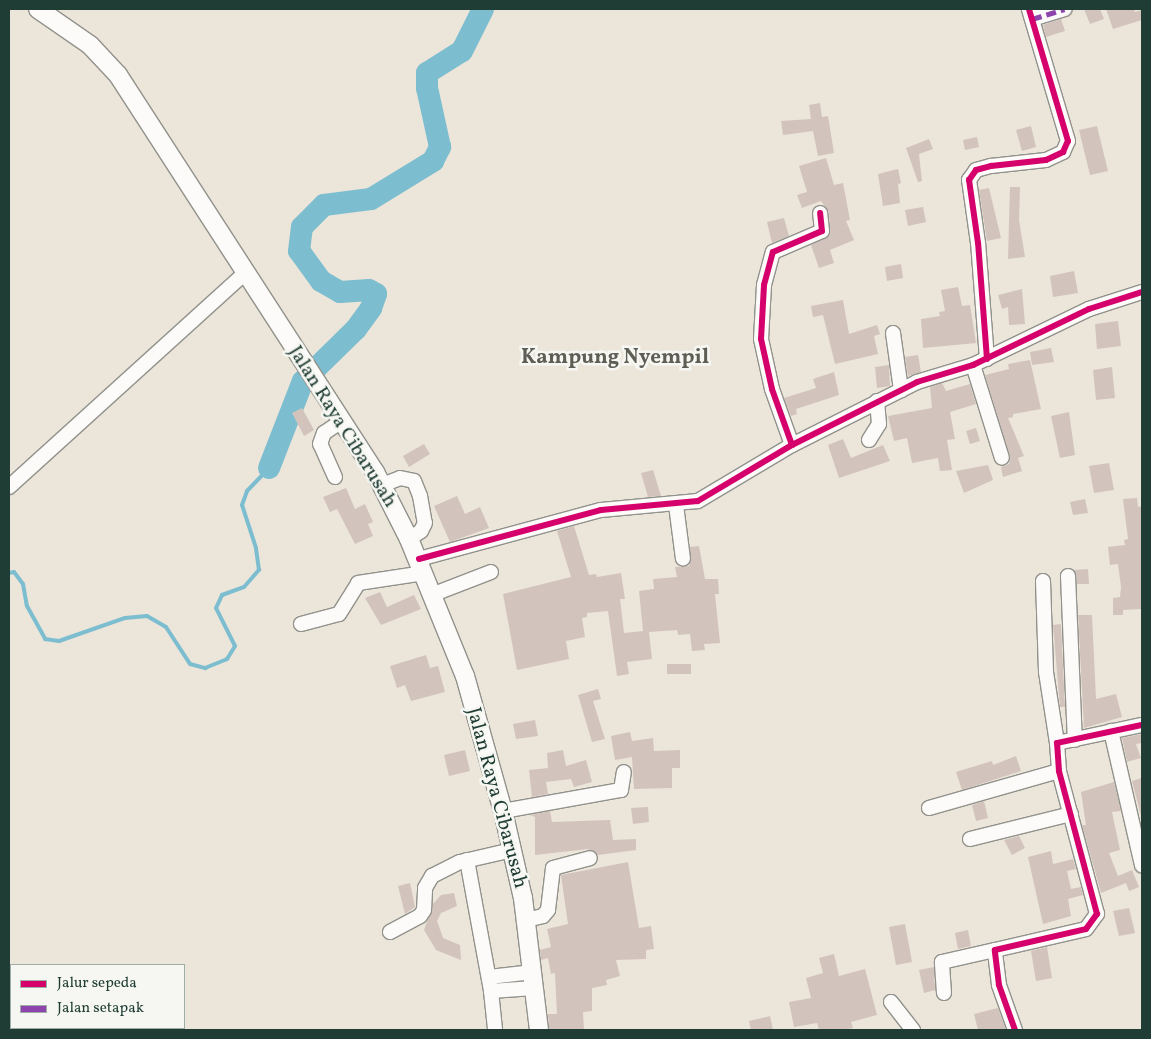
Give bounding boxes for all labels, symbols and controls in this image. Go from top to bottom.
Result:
street label: Jalan Raya Cibarusah [282,342,402,512]
district label: Kampung Nyempil [521,345,709,371]
street label: Jalan Raya Cibarusah [460,705,532,891]
legend [10,964,185,1029]
text: Jalur sepeda [57,973,137,994]
text: Jalan setapak [57,998,144,1019]

